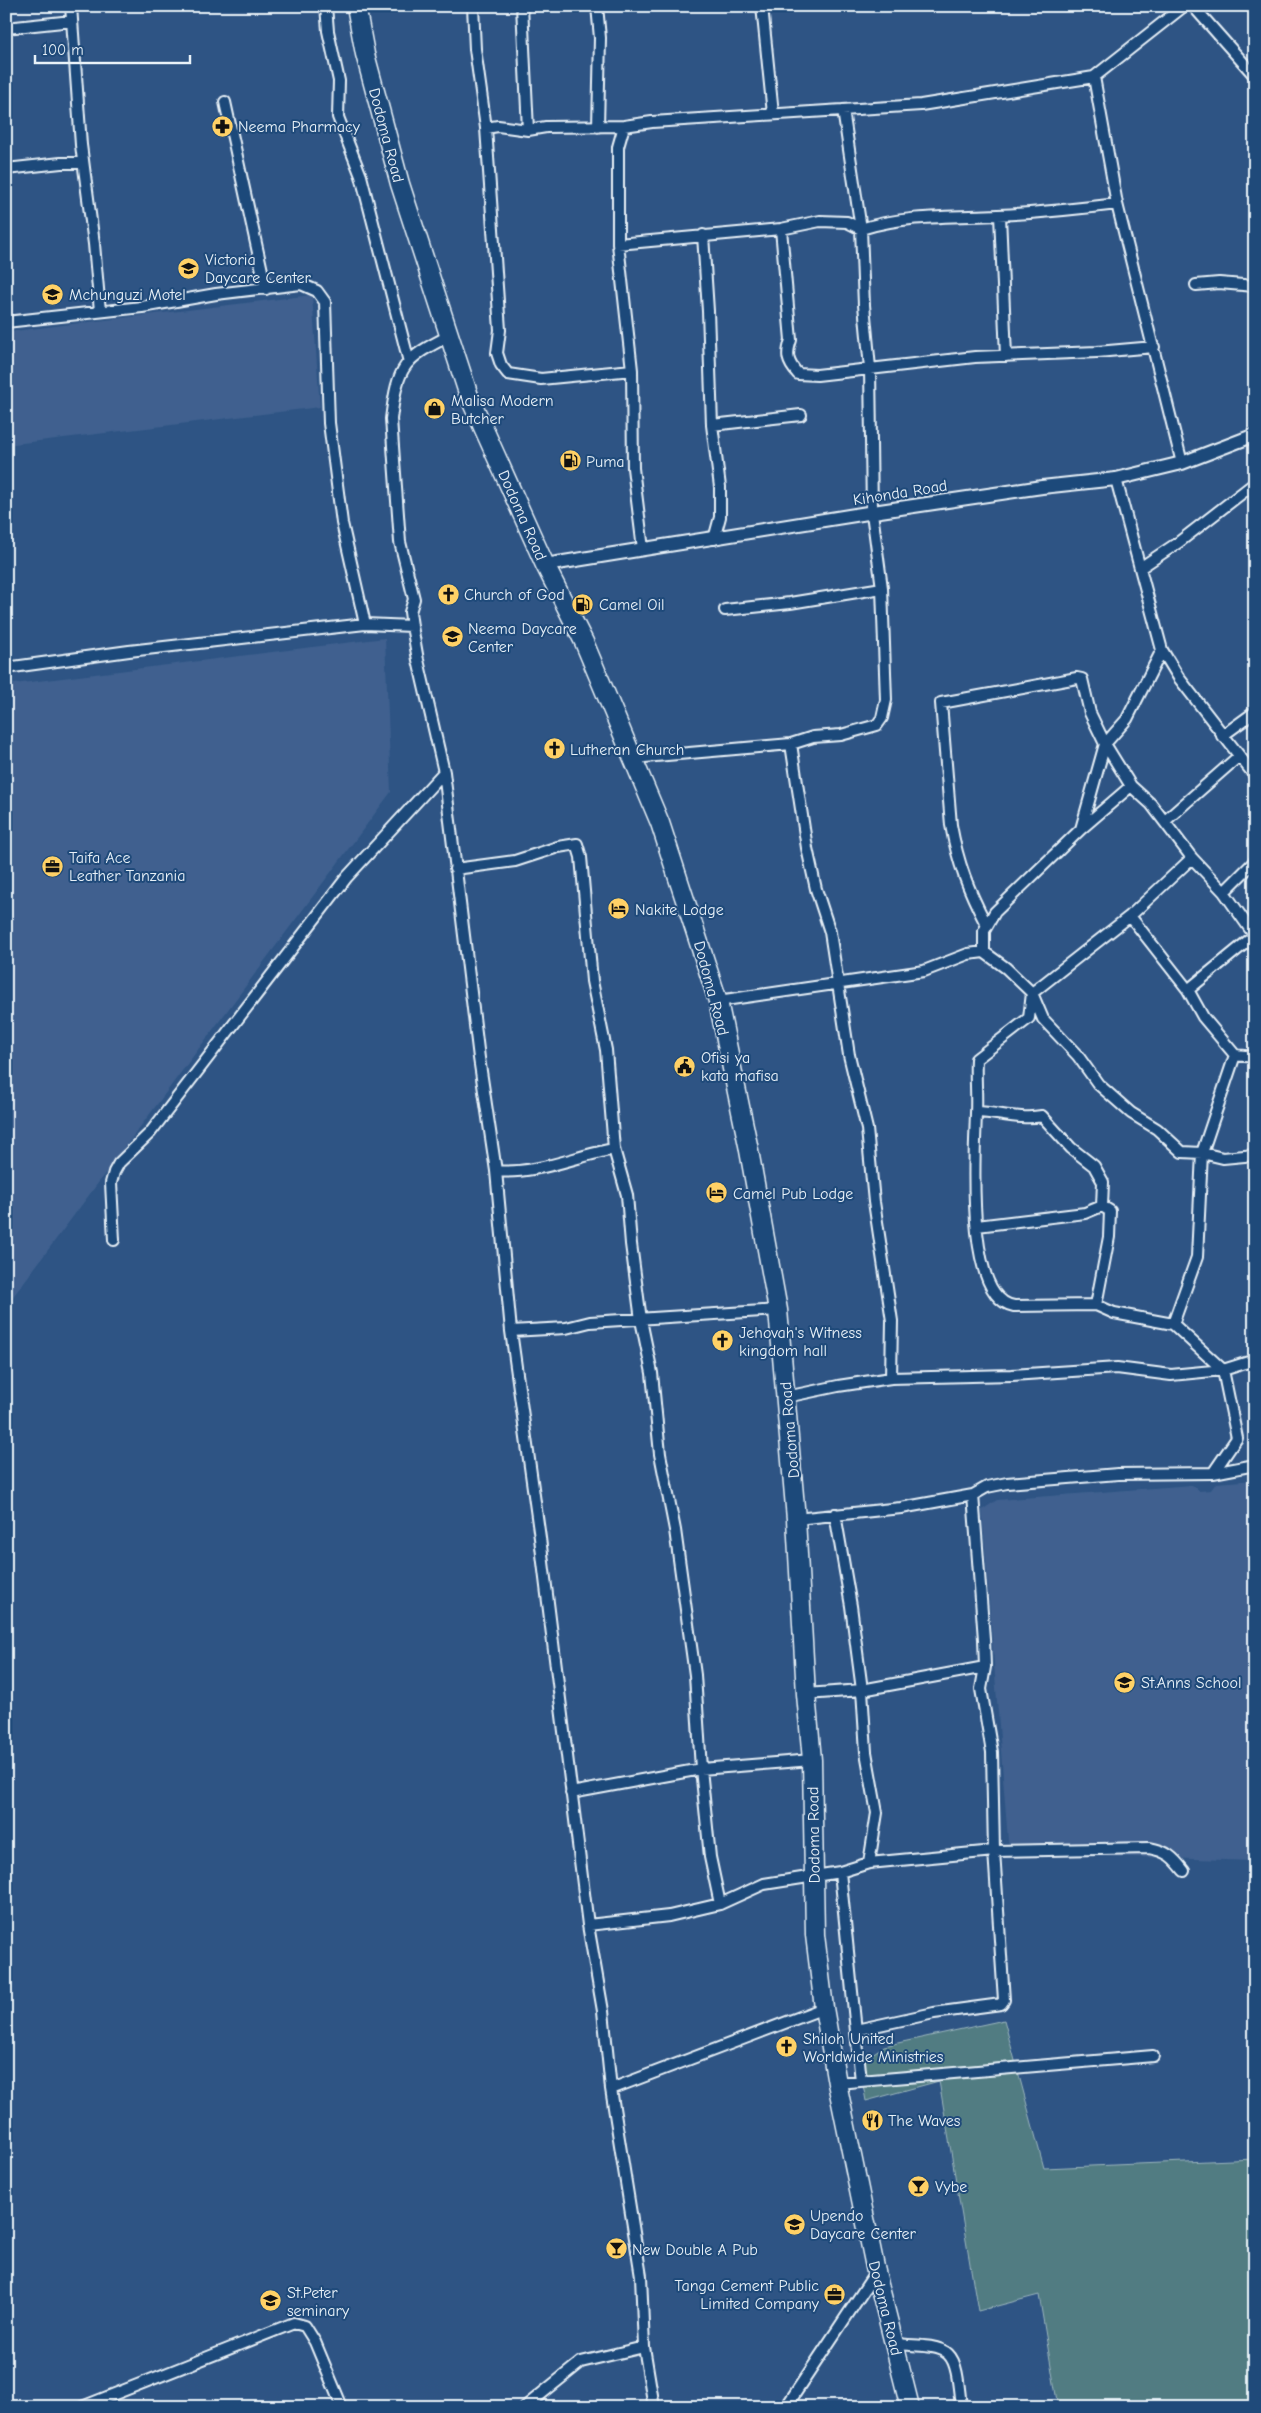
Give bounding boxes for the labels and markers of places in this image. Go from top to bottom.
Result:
pharmacy icon: Neema Pharmacy [210,114,234,138]
place label: Neema Pharmacy [238,118,361,136]
place label: Victoria Daycare Center [205,251,311,287]
school or university icon: Victoria Daycare Center [177,256,201,280]
school or university icon: Mchunguzi Motel [41,282,65,306]
place label: Mchunguzi Motel [69,286,186,304]
place label: Malisa Modern Butcher [451,392,554,428]
shop icon: Malisa Modern Butcher [423,397,447,421]
fuel station icon: Puma [558,449,582,473]
place label: Puma [586,453,625,471]
church icon: Church of God [436,582,460,606]
place label: Church of God [464,586,565,604]
fuel station icon: Camel Oil [571,592,595,616]
place label: Camel Oil [599,596,665,614]
place label: Neema Daycare Center [468,620,577,656]
school or university icon: Neema Daycare Center [440,625,464,649]
church icon: Lutheran Church [542,737,566,761]
place label: Lutheran Church [570,741,684,759]
place label: Taifa Ace Leather Tanzania [69,849,185,885]
office icon: Taifa Ace Leather Tanzania [41,854,65,878]
hotel icon: Nakite Lodge [607,897,631,921]
place label: Nakite Lodge [635,901,724,919]
place label: Ofisi ya kata mafisa [701,1049,779,1085]
public building icon: Ofisi ya kata mafisa [673,1054,697,1078]
hotel icon: Camel Pub Lodge [705,1181,729,1205]
place label: Camel Pub Lodge [733,1185,853,1203]
place label: Jehovah's Witness kingdom hall [739,1324,862,1360]
church icon: Jehovah's Witness kingdom hall [711,1329,735,1353]
school or university icon: St.Anns School [1113,1670,1137,1694]
place label: St.Anns School [1141,1674,1241,1692]
place label: Shiloh United Worldwide Ministries [803,2030,944,2066]
church icon: Shiloh United Worldwide Ministries [775,2035,799,2059]
restaurant icon: The Waves [860,2108,884,2132]
place label: The Waves [888,2112,961,2130]
bar icon: Vybe [907,2174,931,2198]
place label: Vybe [935,2178,967,2196]
place label: Upendo Daycare Center [810,2207,916,2243]
school or university icon: Upendo Daycare Center [782,2212,806,2236]
bar icon: New Double A Pub [604,2237,628,2261]
place label: New Double A Pub [632,2241,758,2259]
place label: Tanga Cement Public Limited Company [675,2277,820,2313]
office icon: Tanga Cement Public Limited Company [823,2282,847,2306]
place label: St.Peter seminary [287,2284,350,2320]
school or university icon: St.Peter seminary [259,2289,283,2313]

